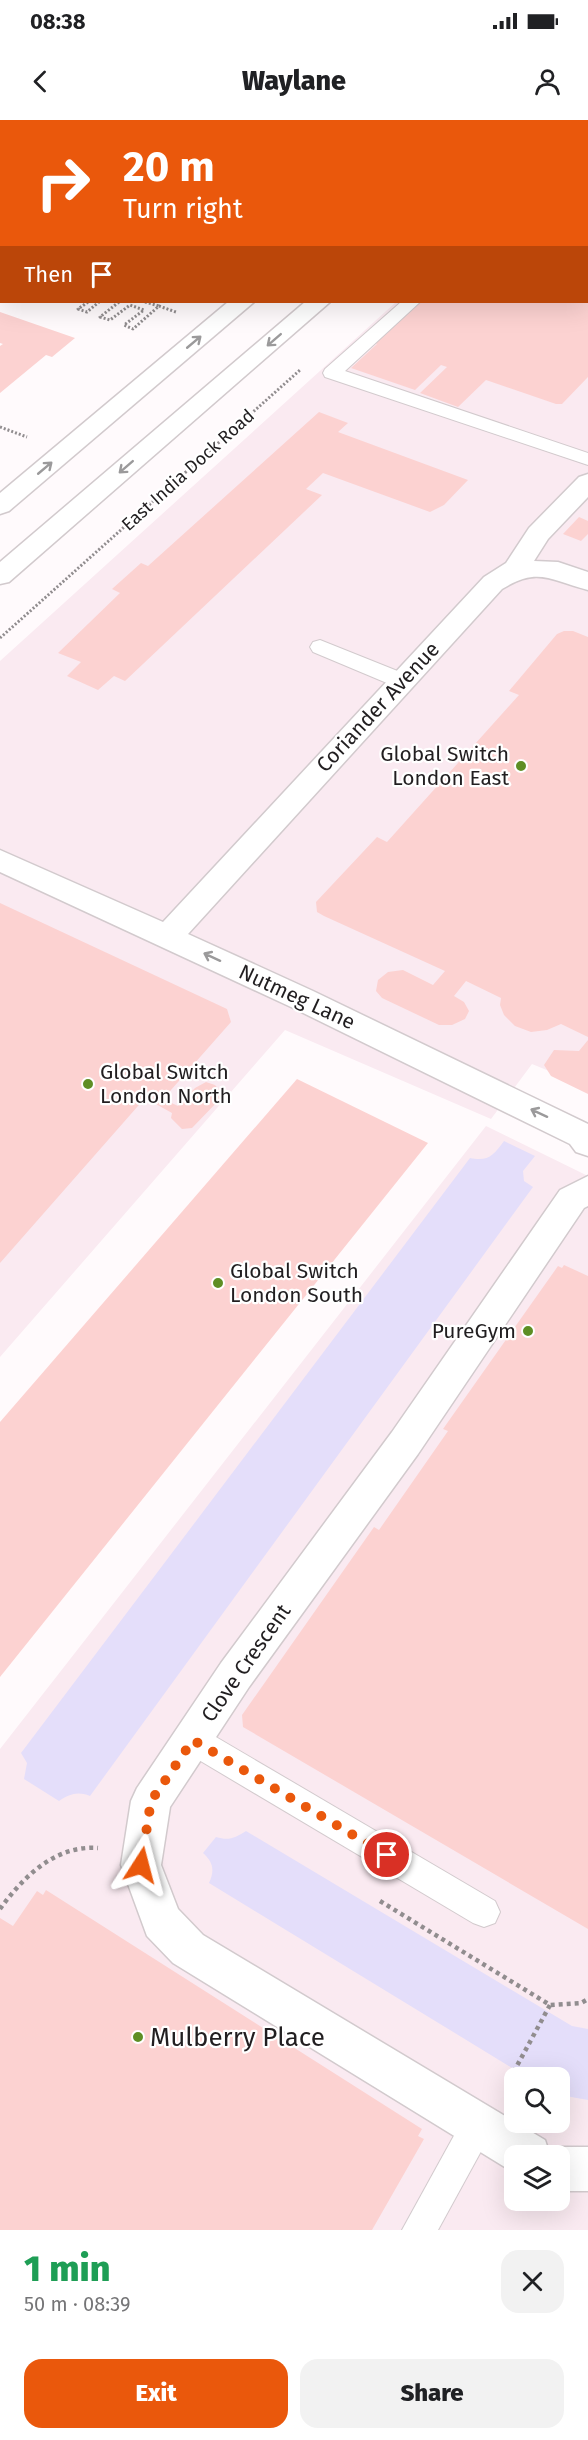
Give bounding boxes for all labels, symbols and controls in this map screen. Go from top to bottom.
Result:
text: 08:38 [30,8,86,35]
icon: back [24,65,57,98]
text: Waylane [242,65,346,97]
icon: person [531,65,564,98]
text: 20 m [123,142,215,192]
icon: right [24,144,102,222]
text: Turn right [123,193,243,225]
icon: arrive [85,258,118,291]
text: Then [24,261,73,288]
one-way arrow [267,333,282,347]
one-way arrow [186,335,201,349]
street label: East India Dock Road [117,405,259,535]
one-way arrow [119,460,134,474]
one-way arrow [37,461,52,475]
street label: Coriander Avenue [311,636,445,778]
place label: Global Switch London East [380,741,509,791]
marker: Global Switch London East [514,759,528,773]
one-way arrow [203,950,221,962]
street label: Nutmeg Lane [235,959,359,1035]
place label: Global Switch London North [100,1059,232,1109]
marker: Global Switch London North [81,1077,95,1091]
one-way arrow [531,1107,549,1118]
place label: Global Switch London South [230,1258,363,1308]
marker: Global Switch London South [211,1276,225,1290]
place label: PureGym [432,1318,516,1344]
marker: PureGym [521,1324,535,1338]
street label: Clove Crescent [196,1599,297,1727]
pin [361,1829,412,1880]
position arrow [109,1833,173,1897]
icon: arrive [370,1838,403,1871]
place label: Mulberry Place [150,2022,325,2053]
marker: Mulberry Place [131,2030,145,2044]
map controls [504,2067,570,2211]
button: search [504,2067,570,2133]
button: layers [504,2145,570,2211]
text: 1 min [24,2247,110,2291]
button: close [501,2250,564,2313]
text: 50 m · 08:39 [24,2292,130,2316]
button: Exit [24,2359,288,2428]
button: Share [300,2359,564,2428]

